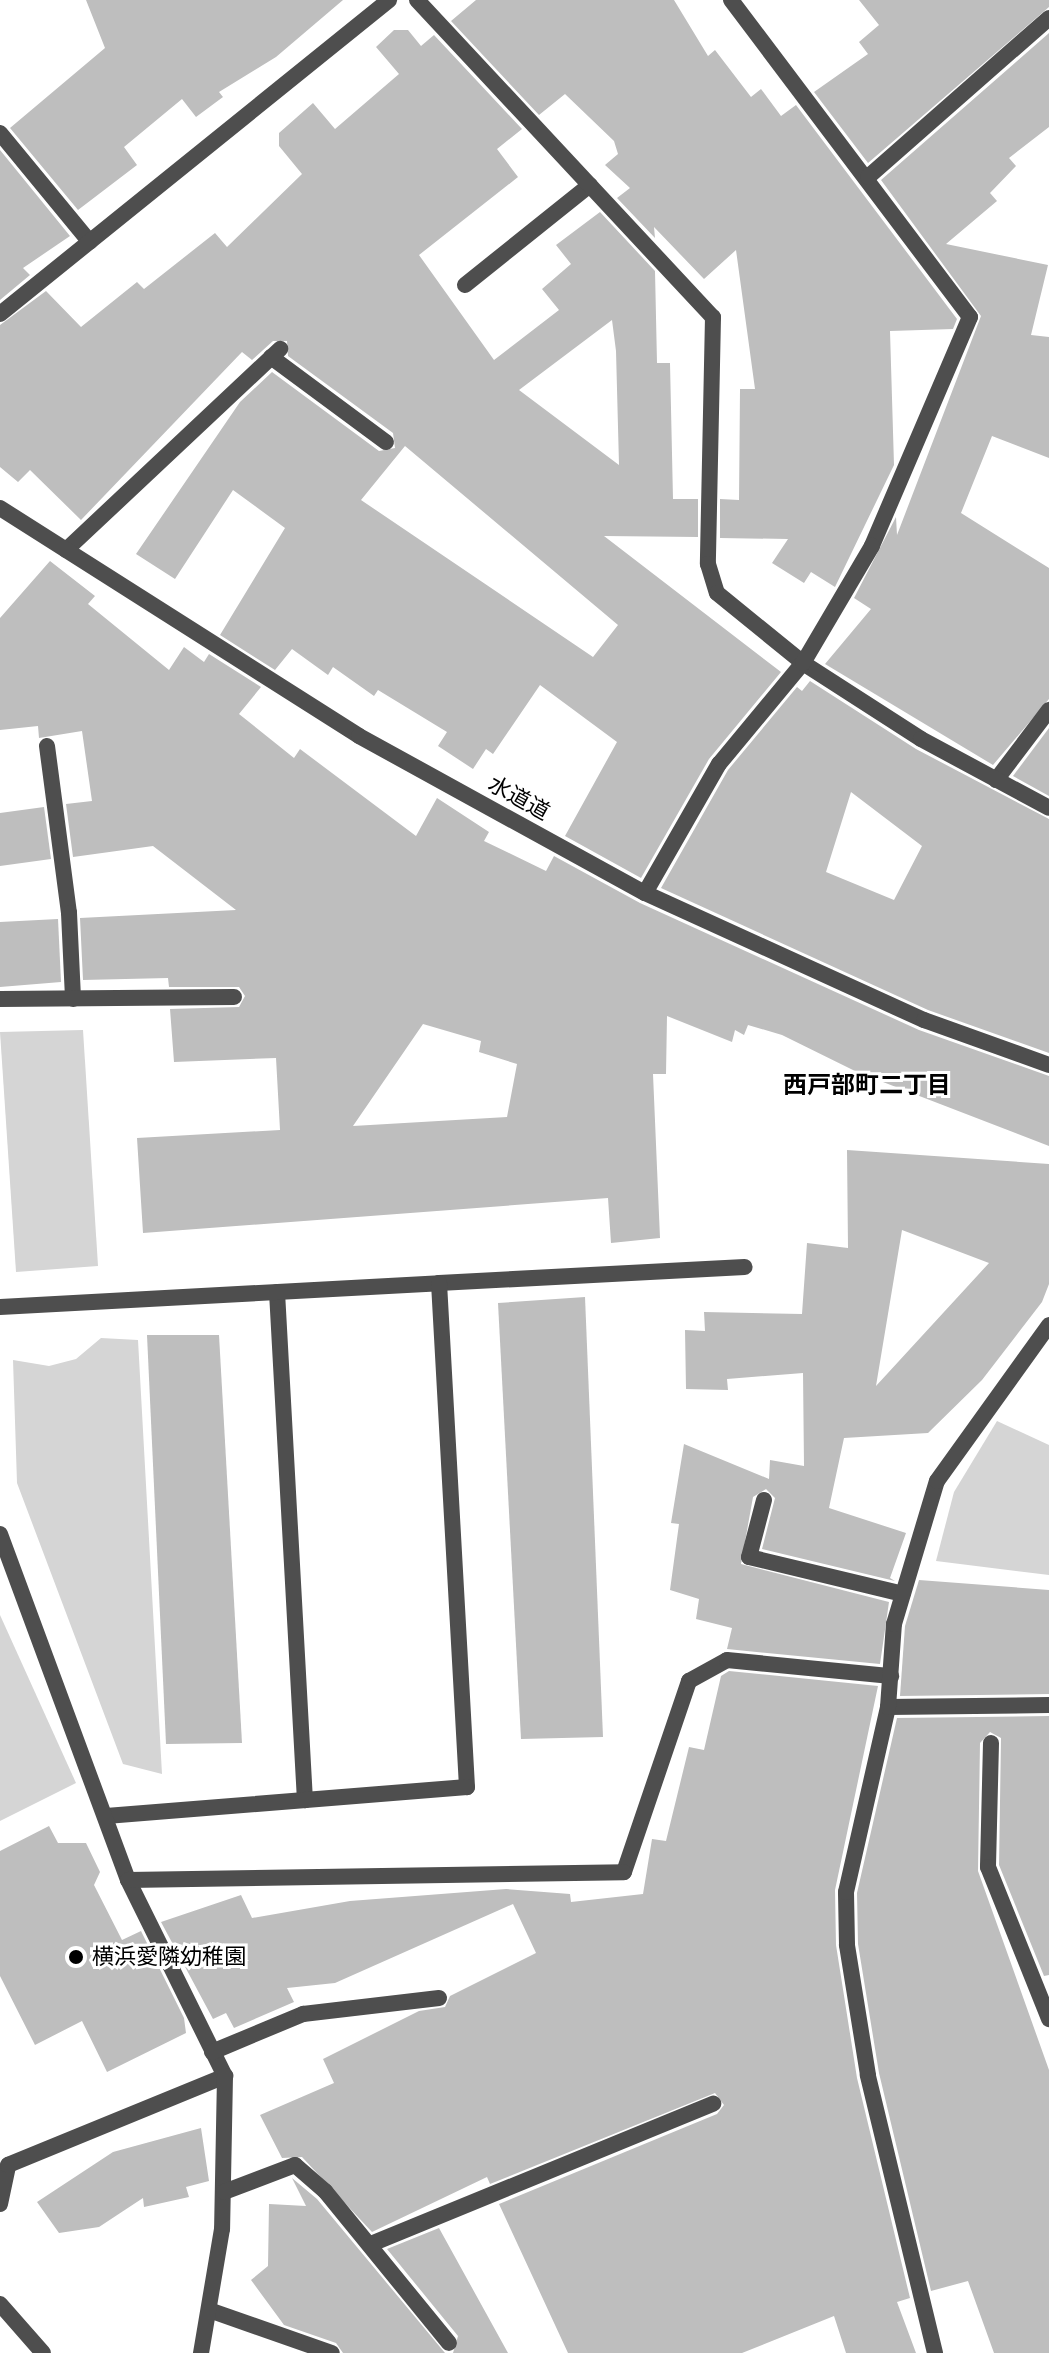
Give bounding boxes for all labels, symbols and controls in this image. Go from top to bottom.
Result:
street label: 水道道 [484,770,554,826]
district label: 西戸部町二丁目 [783,1071,951,1099]
place label: 横浜愛隣幼稚園 [92,1944,246,1970]
marker: 横浜愛隣幼稚園 [67,1948,85,1966]

